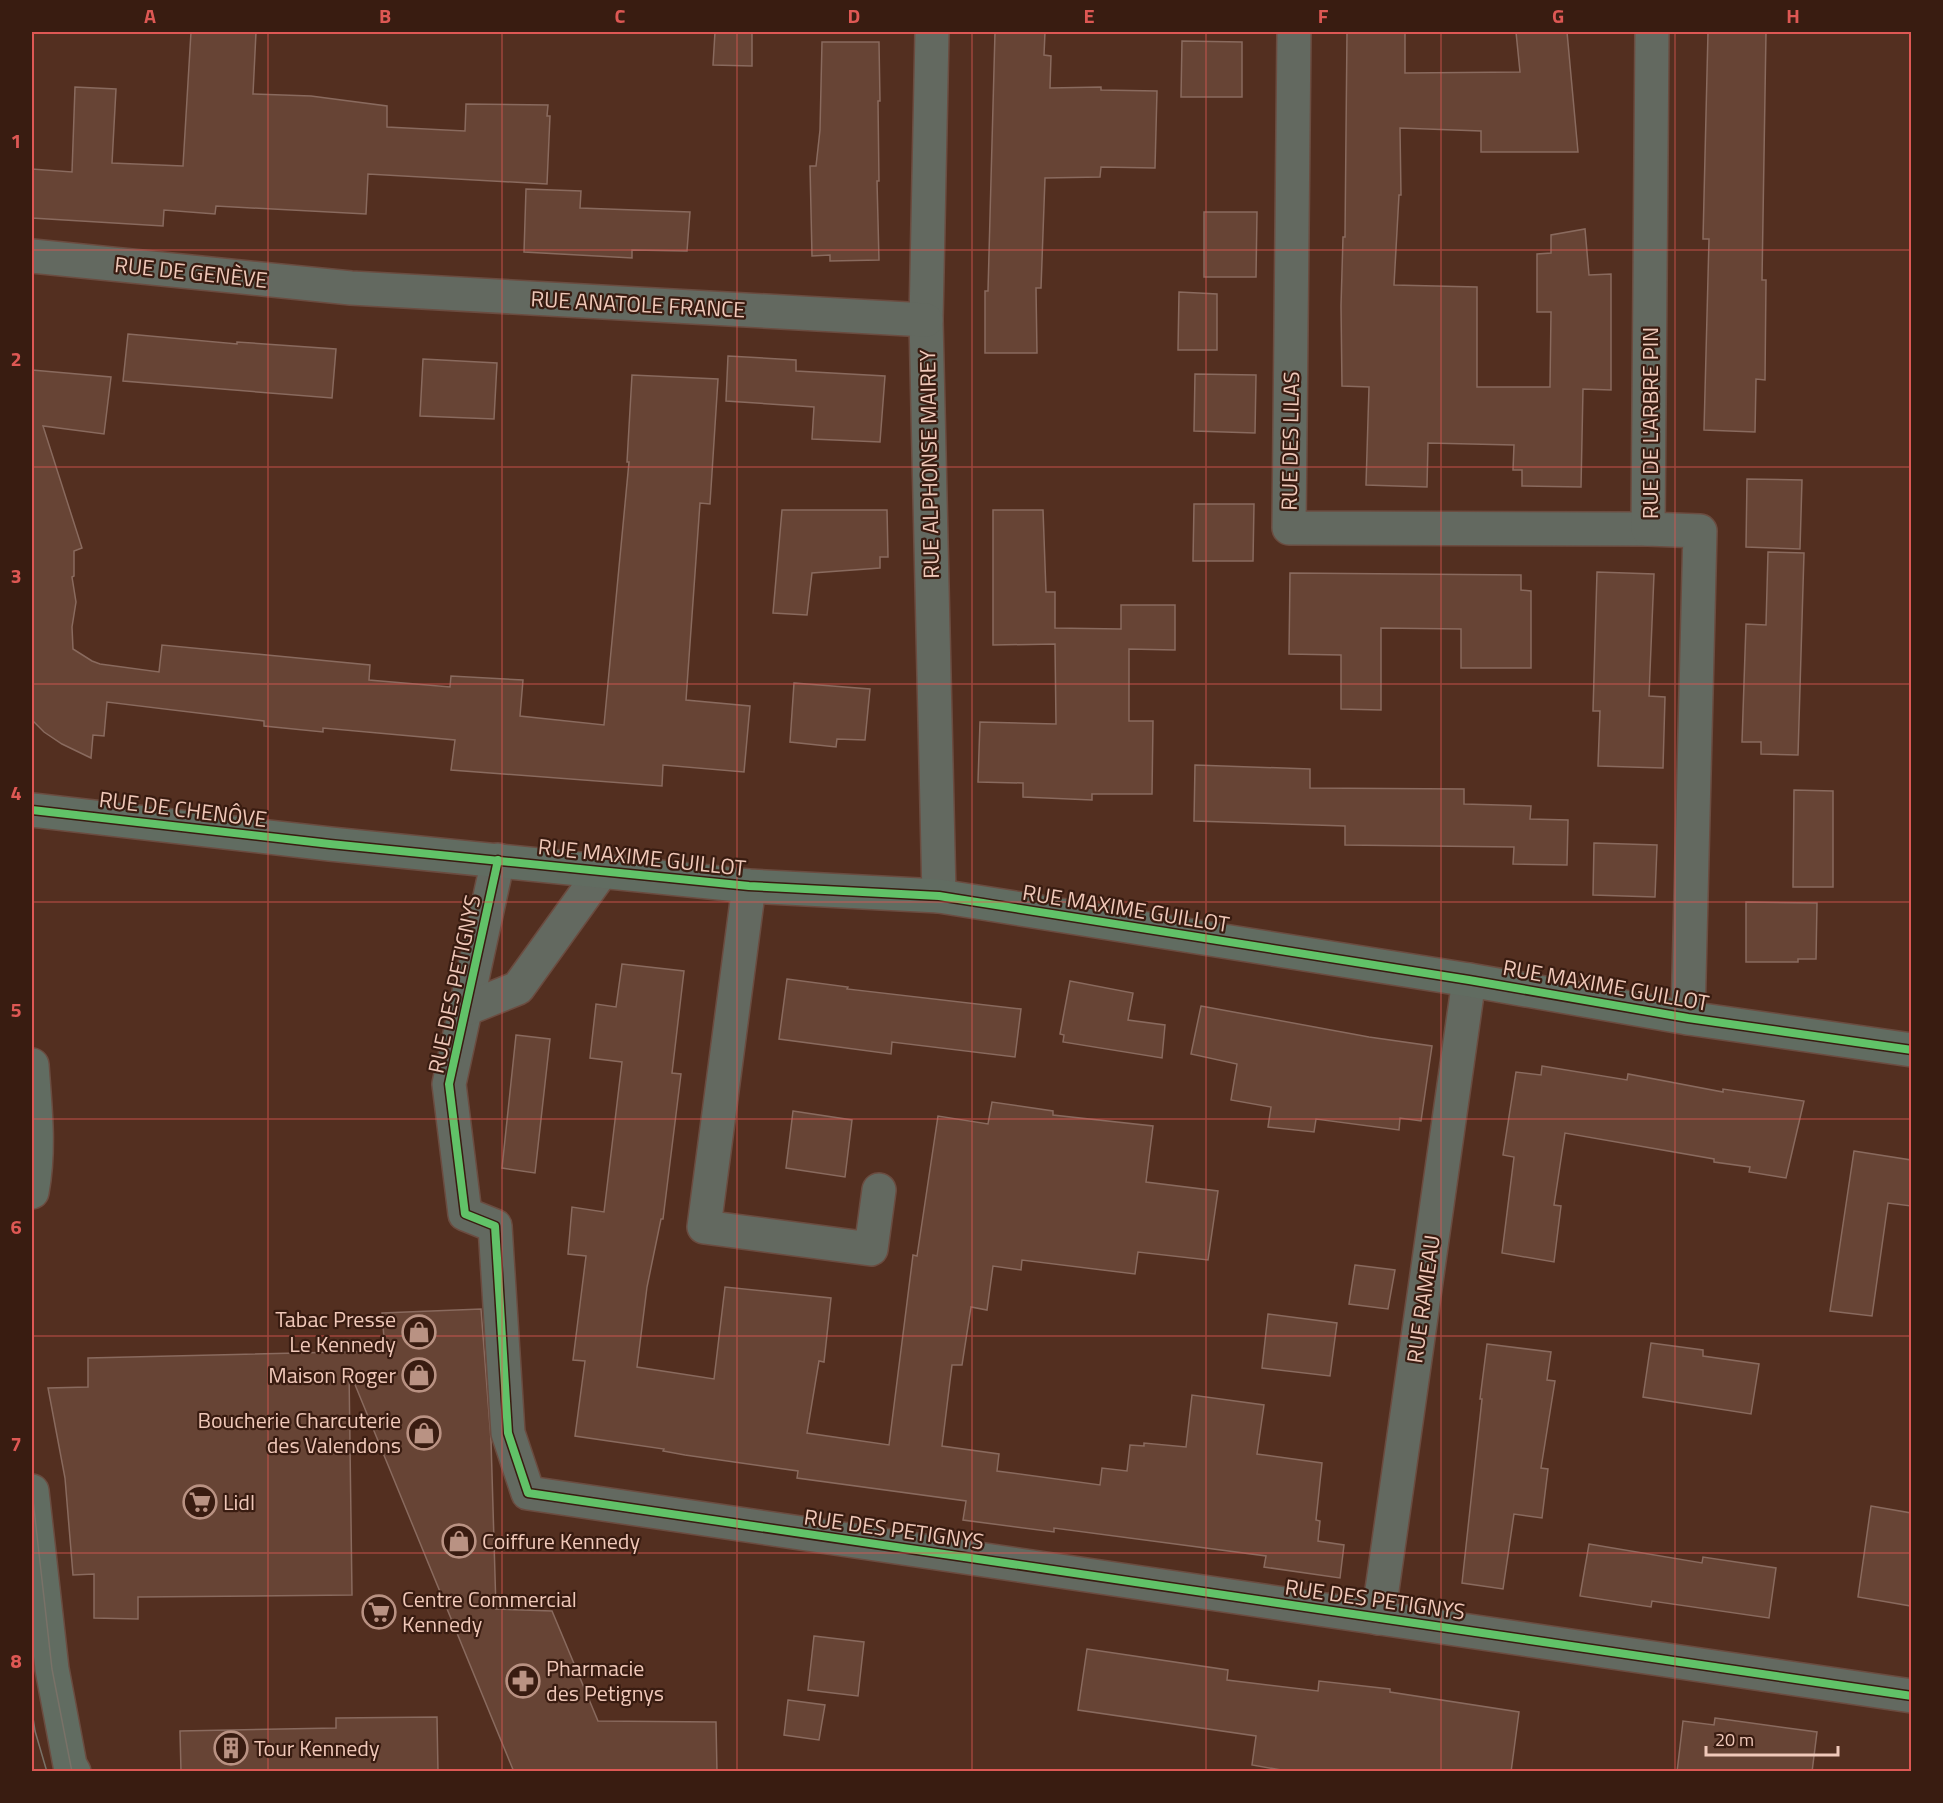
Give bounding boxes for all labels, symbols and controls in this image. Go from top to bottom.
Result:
text: A [144,0,156,31]
text: B [379,0,391,31]
text: C [615,0,626,31]
text: D [848,0,860,31]
text: E [1083,0,1095,31]
text: F [1318,0,1329,31]
text: G [1552,0,1564,31]
text: H [1786,0,1800,31]
text: 1 [10,125,22,156]
street label: RUE DE GENÈVE [113,247,269,297]
street label: RUE ANATOLE FRANCE [530,281,746,327]
street label: RUE DE L'ARBRE PIN [1633,327,1667,519]
text: 2 [10,343,22,374]
street label: RUE ALPHONSE MAIREY [910,349,948,579]
street label: RUE DES LILAS [1272,371,1308,511]
text: 3 [10,560,22,591]
text: 4 [10,777,22,808]
street label: RUE DE CHENÔVE [97,782,269,836]
street label: RUE MAXIME GUILLOT [536,829,748,885]
street label: RUE MAXIME GUILLOT [1020,875,1232,941]
street label: RUE DES PETIGNYS [418,892,490,1076]
street label: RUE MAXIME GUILLOT [1500,950,1712,1020]
text: 5 [10,994,22,1025]
text: 6 [10,1211,22,1242]
street label: RUE RAMEAU [1397,1233,1449,1365]
place label: Tabac Presse Le Kennedy [275,1302,396,1361]
shop icon: Tabac Presse Le Kennedy [401,1314,437,1350]
shop icon: Maison Roger [401,1357,437,1393]
place label: Maison Roger [268,1358,396,1392]
place label: Boucherie Charcuterie des Valendons [197,1403,401,1462]
shop icon: Boucherie Charcuterie des Valendons [406,1415,442,1451]
text: 7 [10,1428,22,1459]
supermarket icon: Lidl [182,1484,218,1520]
place label: Lidl [223,1485,255,1519]
street label: RUE DES PETIGNYS [802,1500,986,1558]
shop icon: Coiffure Kennedy [441,1523,477,1559]
place label: Coiffure Kennedy [482,1524,640,1558]
street label: RUE DES PETIGNYS [1283,1570,1467,1628]
place label: Centre Commercial Kennedy [402,1582,577,1641]
supermarket icon: Centre Commercial Kennedy [361,1594,397,1630]
text: 8 [10,1645,22,1676]
place label: Pharmacie des Petignys [546,1651,664,1710]
pharmacy icon: Pharmacie des Petignys [505,1663,541,1699]
scale bar [1706,1719,1838,1757]
text: 20 m [1715,1726,1754,1753]
building icon: Tour Kennedy [213,1730,249,1766]
place label: Tour Kennedy [254,1731,380,1765]

